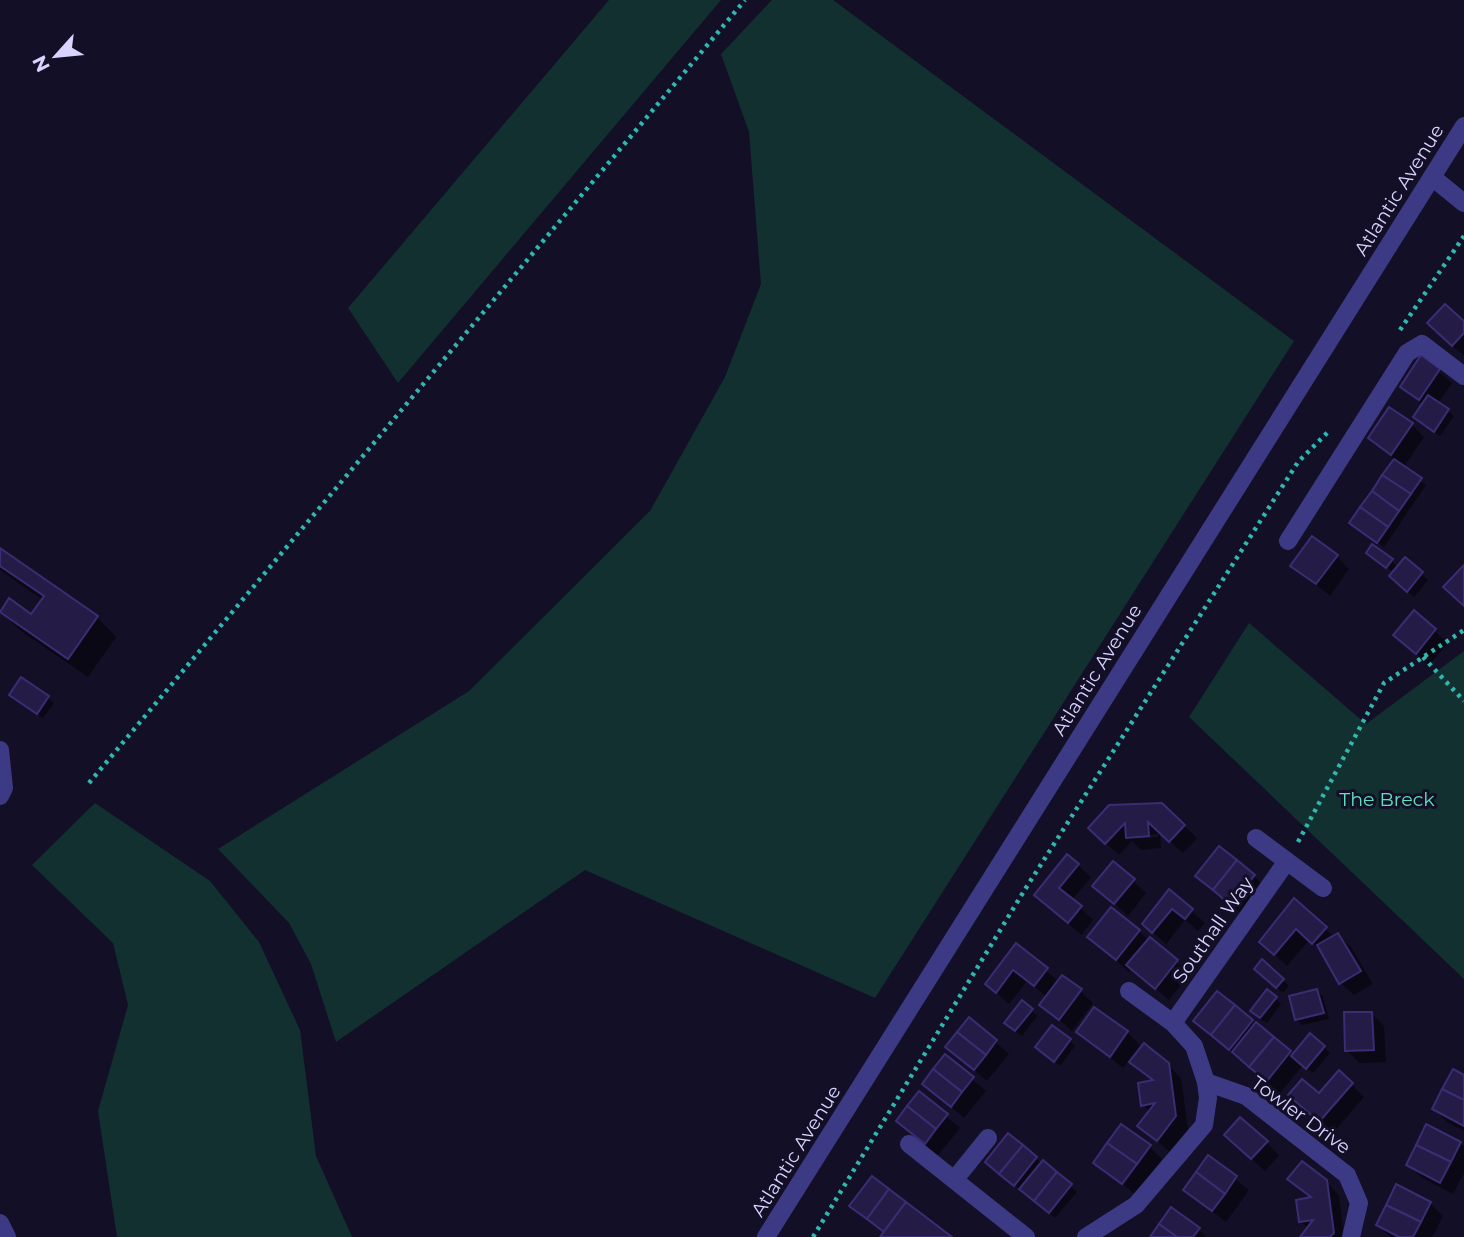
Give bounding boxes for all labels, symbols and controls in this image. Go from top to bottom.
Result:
north arrow [21,21,91,91]
text: N [28,51,55,76]
street label: Atlantic Avenue [1349,120,1449,260]
street label: Atlantic Avenue [1047,600,1147,740]
park label: The Breck [1339,788,1435,811]
street label: Southall Way [1168,872,1259,988]
street label: Towler Drive [1247,1071,1355,1159]
street label: Atlantic Avenue [746,1081,846,1221]

